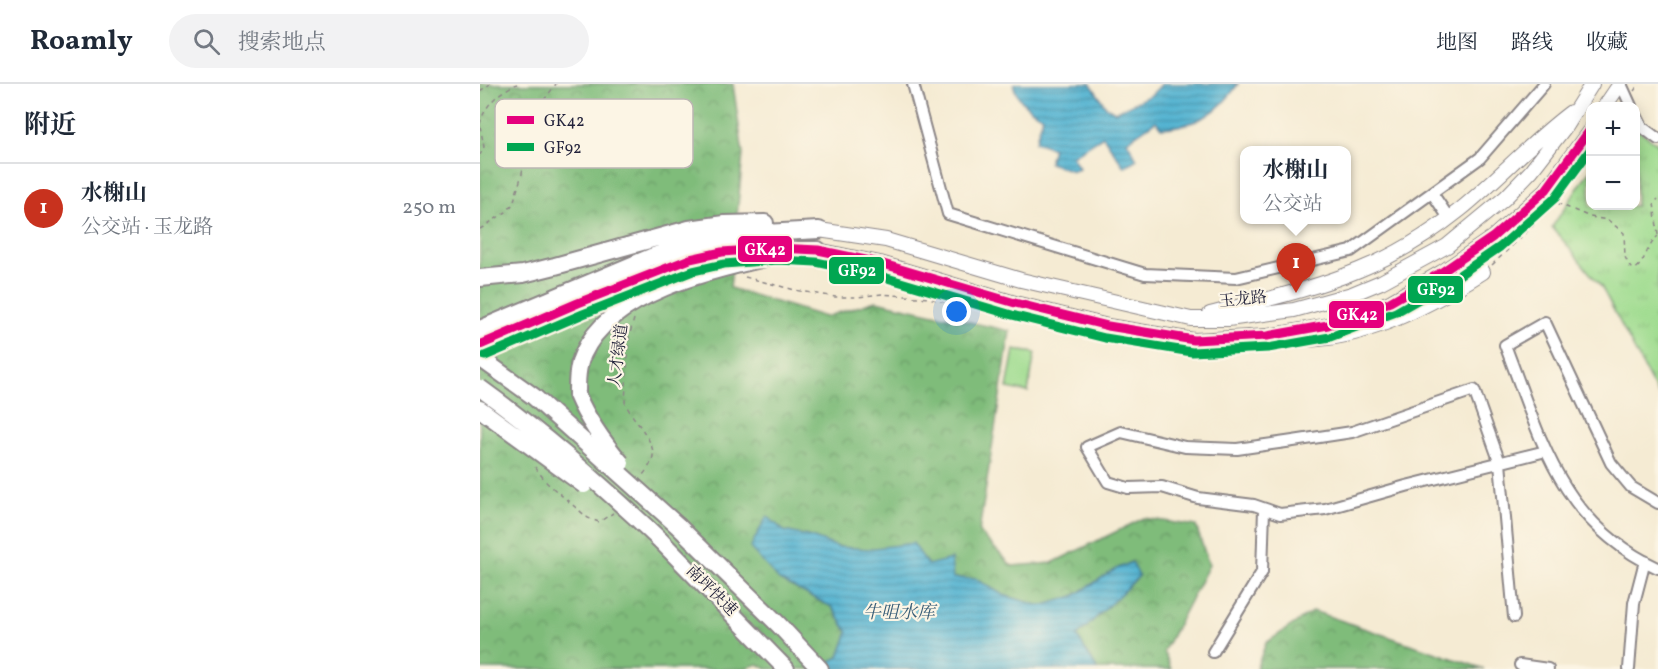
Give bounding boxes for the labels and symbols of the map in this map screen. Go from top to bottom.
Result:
legend [495,99,693,168]
text: GK42 [544,111,585,133]
text: GF92 [544,138,582,160]
line badge: GK42 [737,235,793,263]
text: GK42 [744,240,786,262]
pin: 1 [1276,244,1316,293]
line badge: GF92 [828,256,885,285]
text: GF92 [838,261,876,283]
line badge: GF92 [1407,275,1464,304]
text: GF92 [1417,280,1455,302]
street label: 玉龙路 [1218,287,1268,313]
your location [942,297,971,326]
line badge: GK42 [1328,300,1385,329]
text: GK42 [1336,305,1378,327]
street label: 人才绿道 [604,323,634,389]
street label: 南坪快速 [681,561,741,621]
water label: 牛咀水库 [863,601,938,626]

